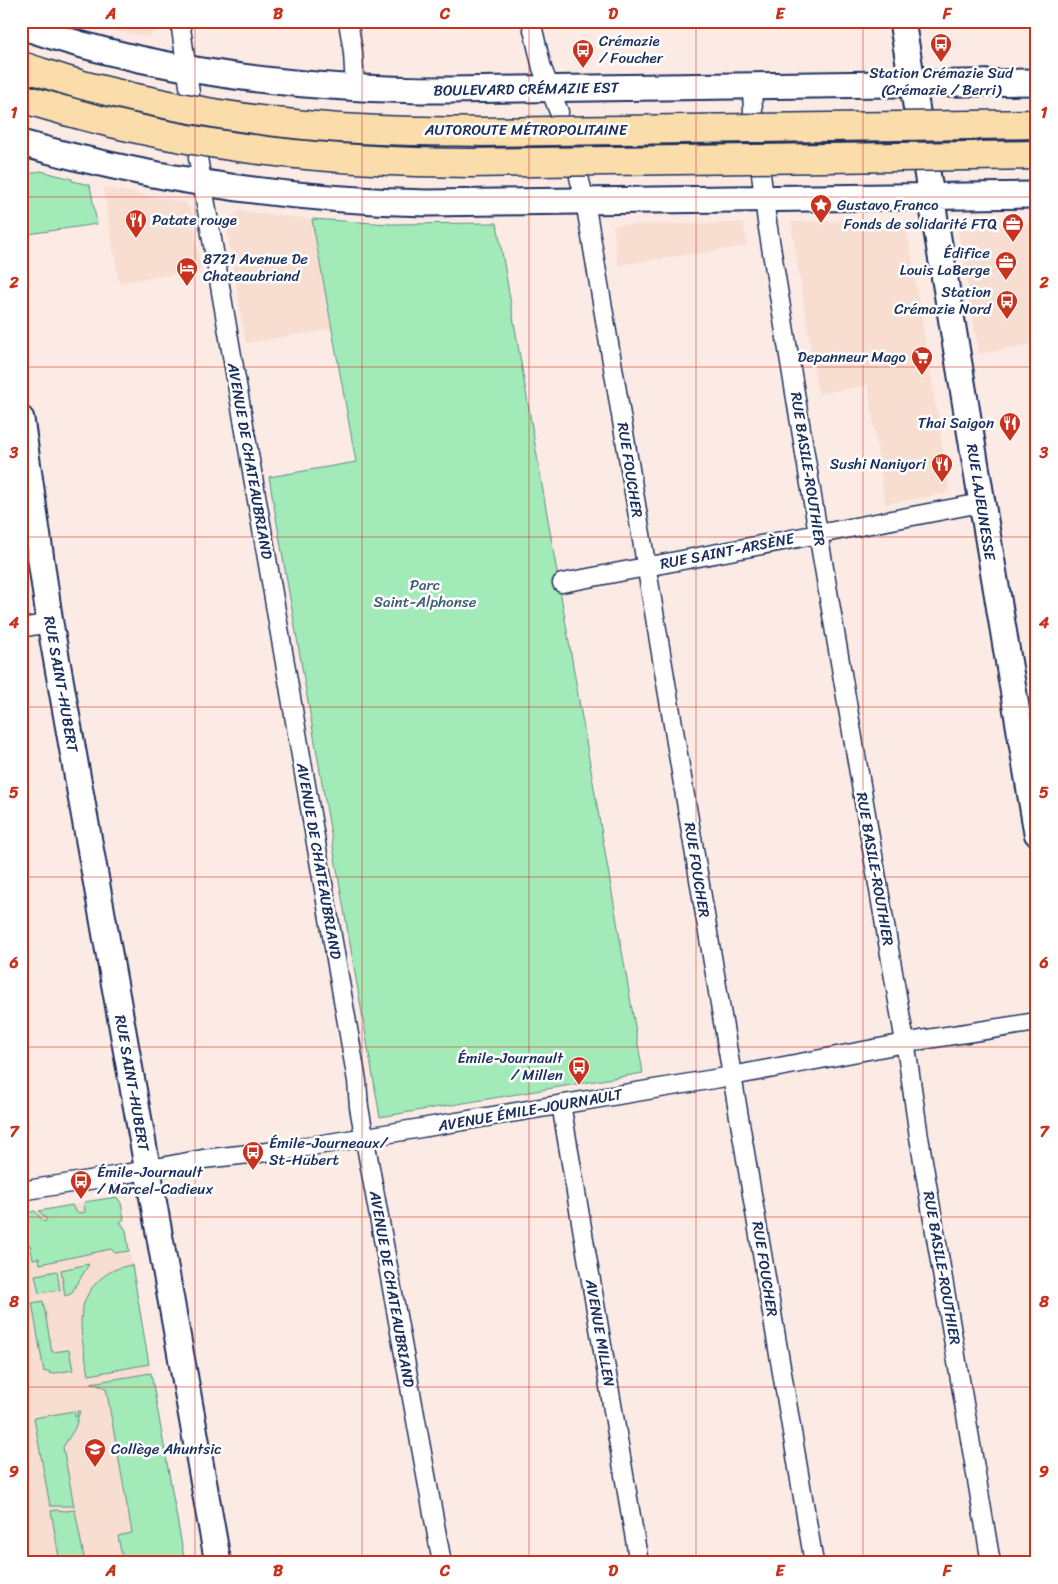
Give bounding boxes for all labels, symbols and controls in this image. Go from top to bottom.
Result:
text: A [105,0,116,28]
text: B [273,0,284,28]
text: C [439,0,451,28]
text: D [608,0,618,28]
text: E [776,0,786,28]
text: F [942,0,953,28]
place label: Crémazie / Foucher [599,28,664,71]
bus stop icon: Station Crémazie Sud (Crémazie / Berri) [929,32,953,63]
bus stop icon: Crémazie / Foucher [571,38,595,69]
place label: Station Crémazie Sud (Crémazie / Berri) [869,60,1014,103]
street label: BOULEVARD CRÉMAZIE EST [433,74,620,104]
text: 1 [11,98,18,127]
text: 1 [1041,98,1048,127]
street label: AUTOROUTE MÉTROPOLITAINE [424,117,629,143]
place label: Gustavo Franco [837,192,939,218]
place icon: Gustavo Franco [809,193,833,224]
place label: Patate rouge [152,207,237,233]
restaurant icon: Patate rouge [124,208,148,239]
place label: Fonds de solidarité FTQ [844,211,997,237]
office icon: Fonds de solidarité FTQ [1001,212,1025,243]
place label: Édifice Louis LaBerge [900,240,990,283]
place label: 8721 Avenue De Chateaubriand [203,246,308,289]
office icon: Édifice Louis LaBerge [994,250,1018,281]
hotel icon: 8721 Avenue De Chateaubriand [175,256,199,287]
text: 2 [8,268,19,297]
text: 2 [1038,268,1049,297]
place label: Station Crémazie Nord [894,279,992,322]
bus stop icon: Station Crémazie Nord [995,289,1019,320]
place label: Depanneur Mago [798,344,907,370]
supermarket icon: Depanneur Mago [910,345,934,376]
street label: AVENUE DE CHATEAUBRIAND [220,360,280,561]
street label: RUE BASILE-ROUTHIER [783,390,833,548]
place label: Thai Saigon [918,410,994,436]
restaurant icon: Thai Saigon [998,411,1022,442]
street label: RUE FOUCHER [610,421,650,519]
text: 3 [9,438,19,467]
text: 3 [1039,438,1049,467]
street label: RUE LAJEUNESSE [959,442,1003,564]
place label: Sushi Naniyori [830,451,927,477]
restaurant icon: Sushi Naniyori [930,452,954,483]
street label: RUE SAINT-ARSÈNE [658,525,798,577]
park label: Parc Saint-Alphonse [374,572,477,615]
text: 4 [8,608,19,637]
text: 4 [1038,608,1049,637]
street label: RUE SAINT-HUBERT [36,614,86,755]
street label: AVENUE DE CHATEAUBRIAND [289,760,349,961]
text: 5 [9,778,19,807]
text: 5 [1039,778,1049,807]
street label: RUE BASILE-ROUTHIER [849,790,901,948]
street label: RUE FOUCHER [677,821,717,919]
text: 6 [8,948,19,977]
text: 6 [1038,948,1049,977]
street label: RUE SAINT-HUBERT [107,1013,157,1154]
place label: Émile-Journault / Millen [457,1045,564,1088]
bus stop icon: Émile-Journault / Millen [567,1055,591,1086]
street label: AVENUE ÉMILE-JOURNAULT [435,1081,626,1139]
text: 7 [9,1117,20,1146]
text: 7 [1039,1117,1050,1146]
place label: Émile-Journeaux/ St-Hubert [269,1130,389,1173]
bus stop icon: Émile-Journeaux/ St-Hubert [241,1140,265,1171]
place label: Émile-Journault / Marcel-Cadieux [97,1159,213,1202]
bus stop icon: Émile-Journault / Marcel-Cadieux [69,1169,93,1200]
street label: AVENUE DE CHATEAUBRIAND [362,1188,422,1389]
street label: RUE BASILE-ROUTHIER [916,1189,968,1347]
street label: RUE FOUCHER [745,1220,785,1318]
street label: AVENUE MILLEN [578,1276,622,1389]
text: 8 [8,1287,19,1316]
text: 8 [1038,1287,1049,1316]
place label: Collège Ahuntsic [111,1436,222,1462]
school or university icon: Collège Ahuntsic [83,1437,107,1468]
text: 9 [9,1457,19,1486]
text: 9 [1039,1457,1049,1486]
text: A [105,1556,116,1584]
text: B [273,1556,284,1584]
text: C [439,1556,451,1584]
text: D [608,1556,618,1584]
text: E [776,1556,786,1584]
text: F [942,1556,953,1584]

